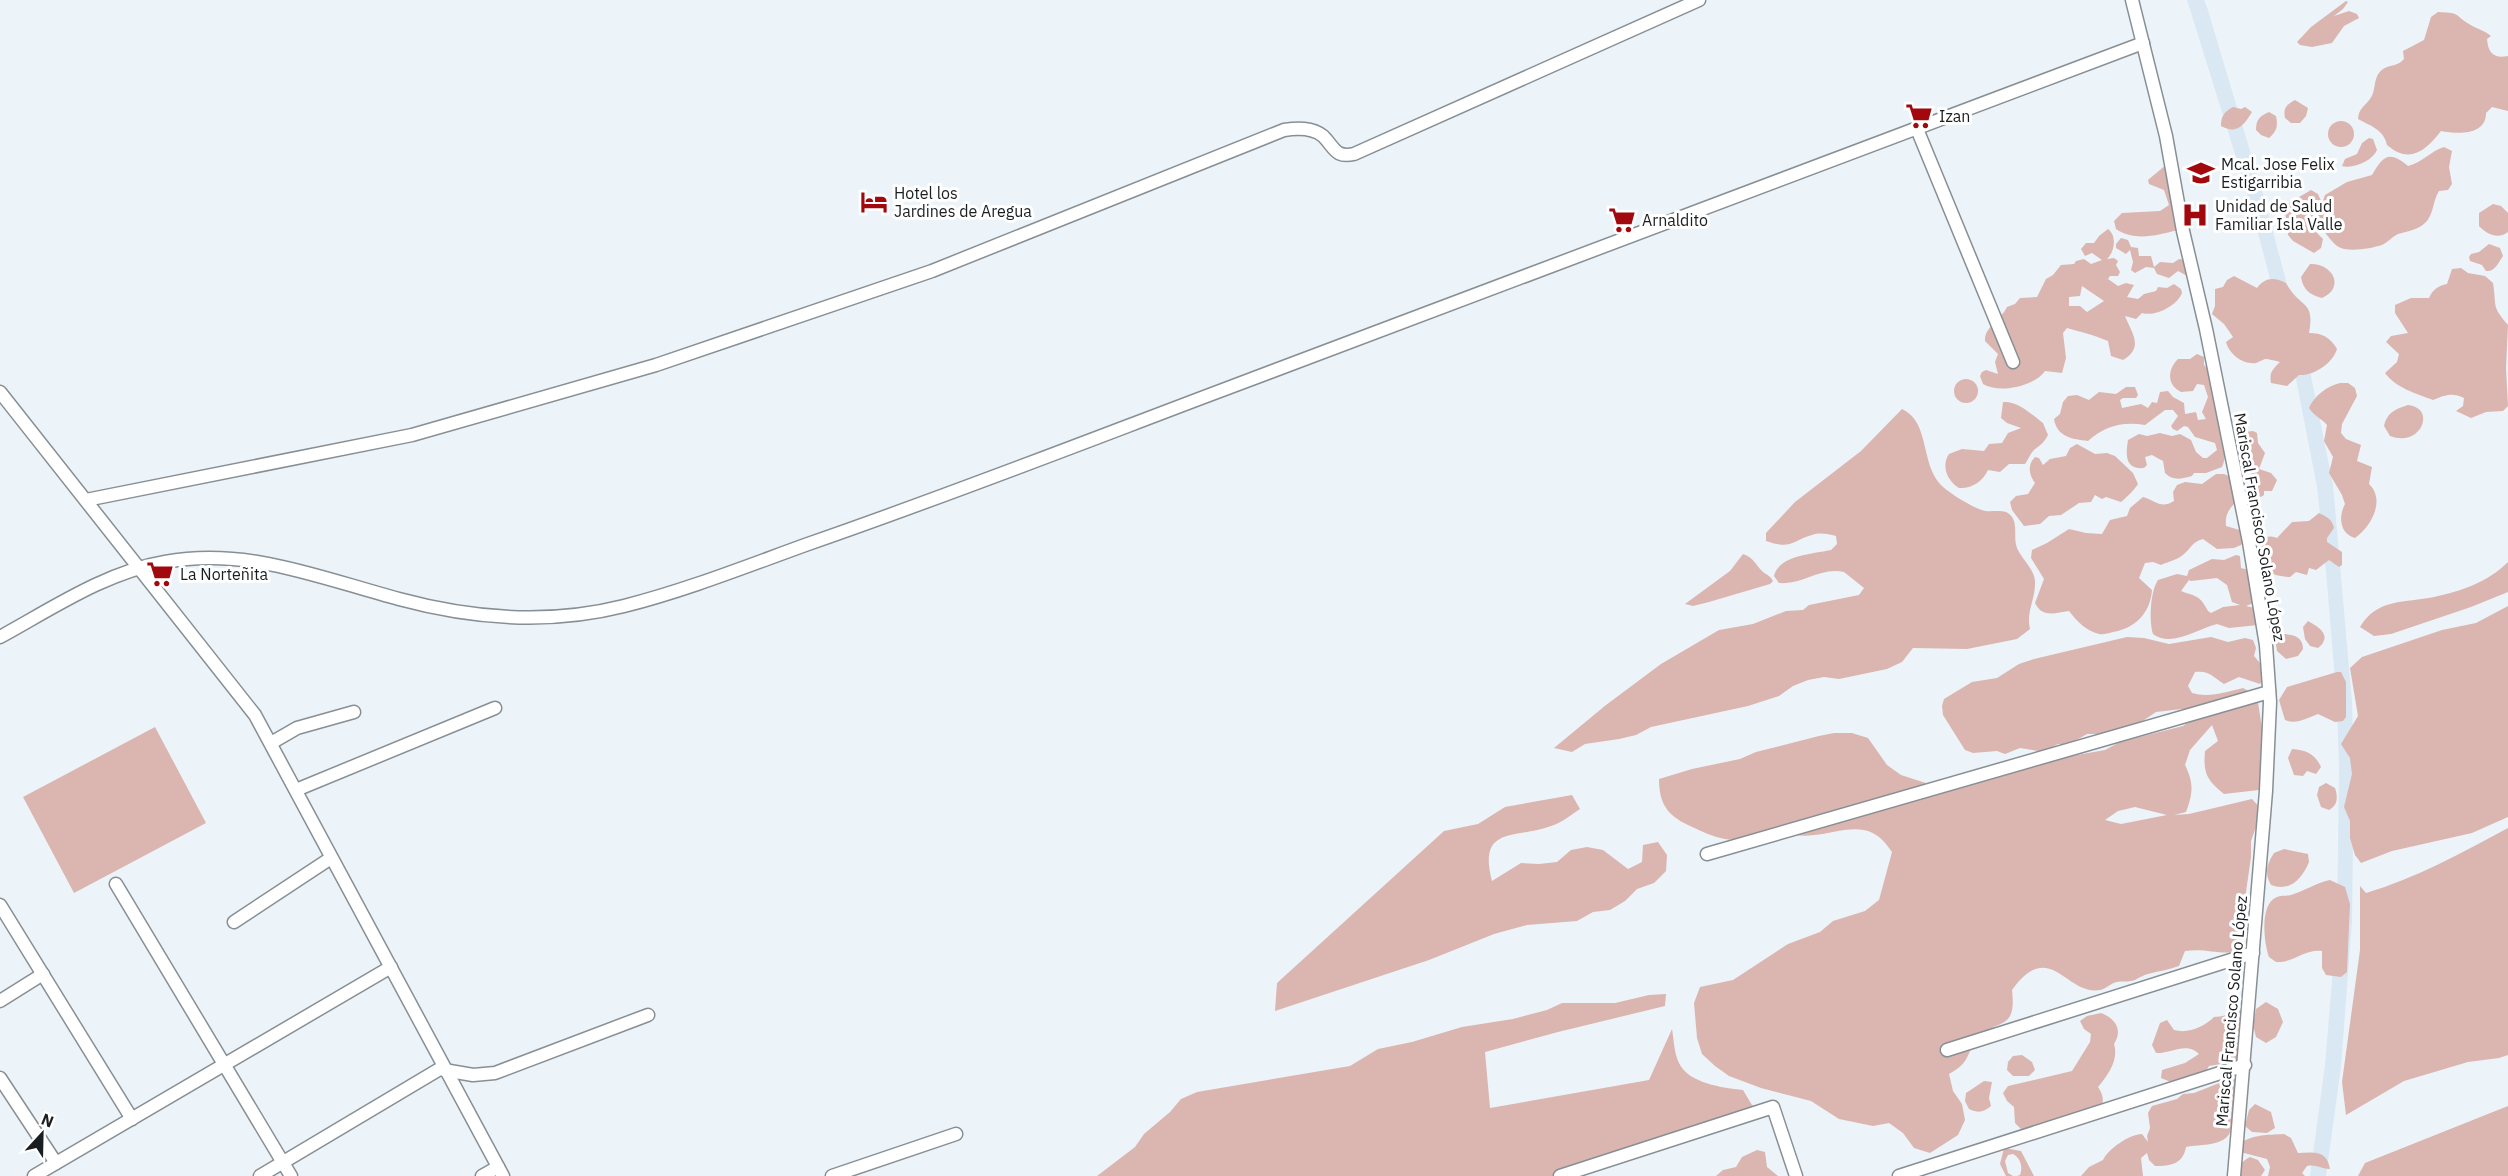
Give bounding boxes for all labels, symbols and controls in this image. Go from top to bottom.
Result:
supermarket icon: Izan [1904,101,1934,131]
place label: Izan [1939,106,1970,126]
place label: Mcal. Jose Felix Estigarribia [2221,154,2335,192]
school or university icon: Mcal. Jose Felix Estigarribia [2186,158,2216,188]
place label: Hotel los Jardines de Aregua [894,183,1032,221]
hotel icon: Hotel los Jardines de Aregua [859,187,889,217]
place label: Unidad de Salud Familiar Isla Valle [2215,196,2343,234]
hospital icon: Unidad de Salud Familiar Isla Valle [2180,200,2210,230]
supermarket icon: Arnaldito [1607,205,1637,235]
place label: Arnaldito [1642,210,1708,230]
street label: Mariscal Francisco Solano López [2230,411,2290,643]
supermarket icon: La Norteñita [145,559,175,589]
place label: La Norteñita [180,564,269,584]
street label: Mariscal Francisco Solano López [2211,895,2251,1127]
north arrow [12,1104,72,1164]
text: N [38,1109,57,1132]

